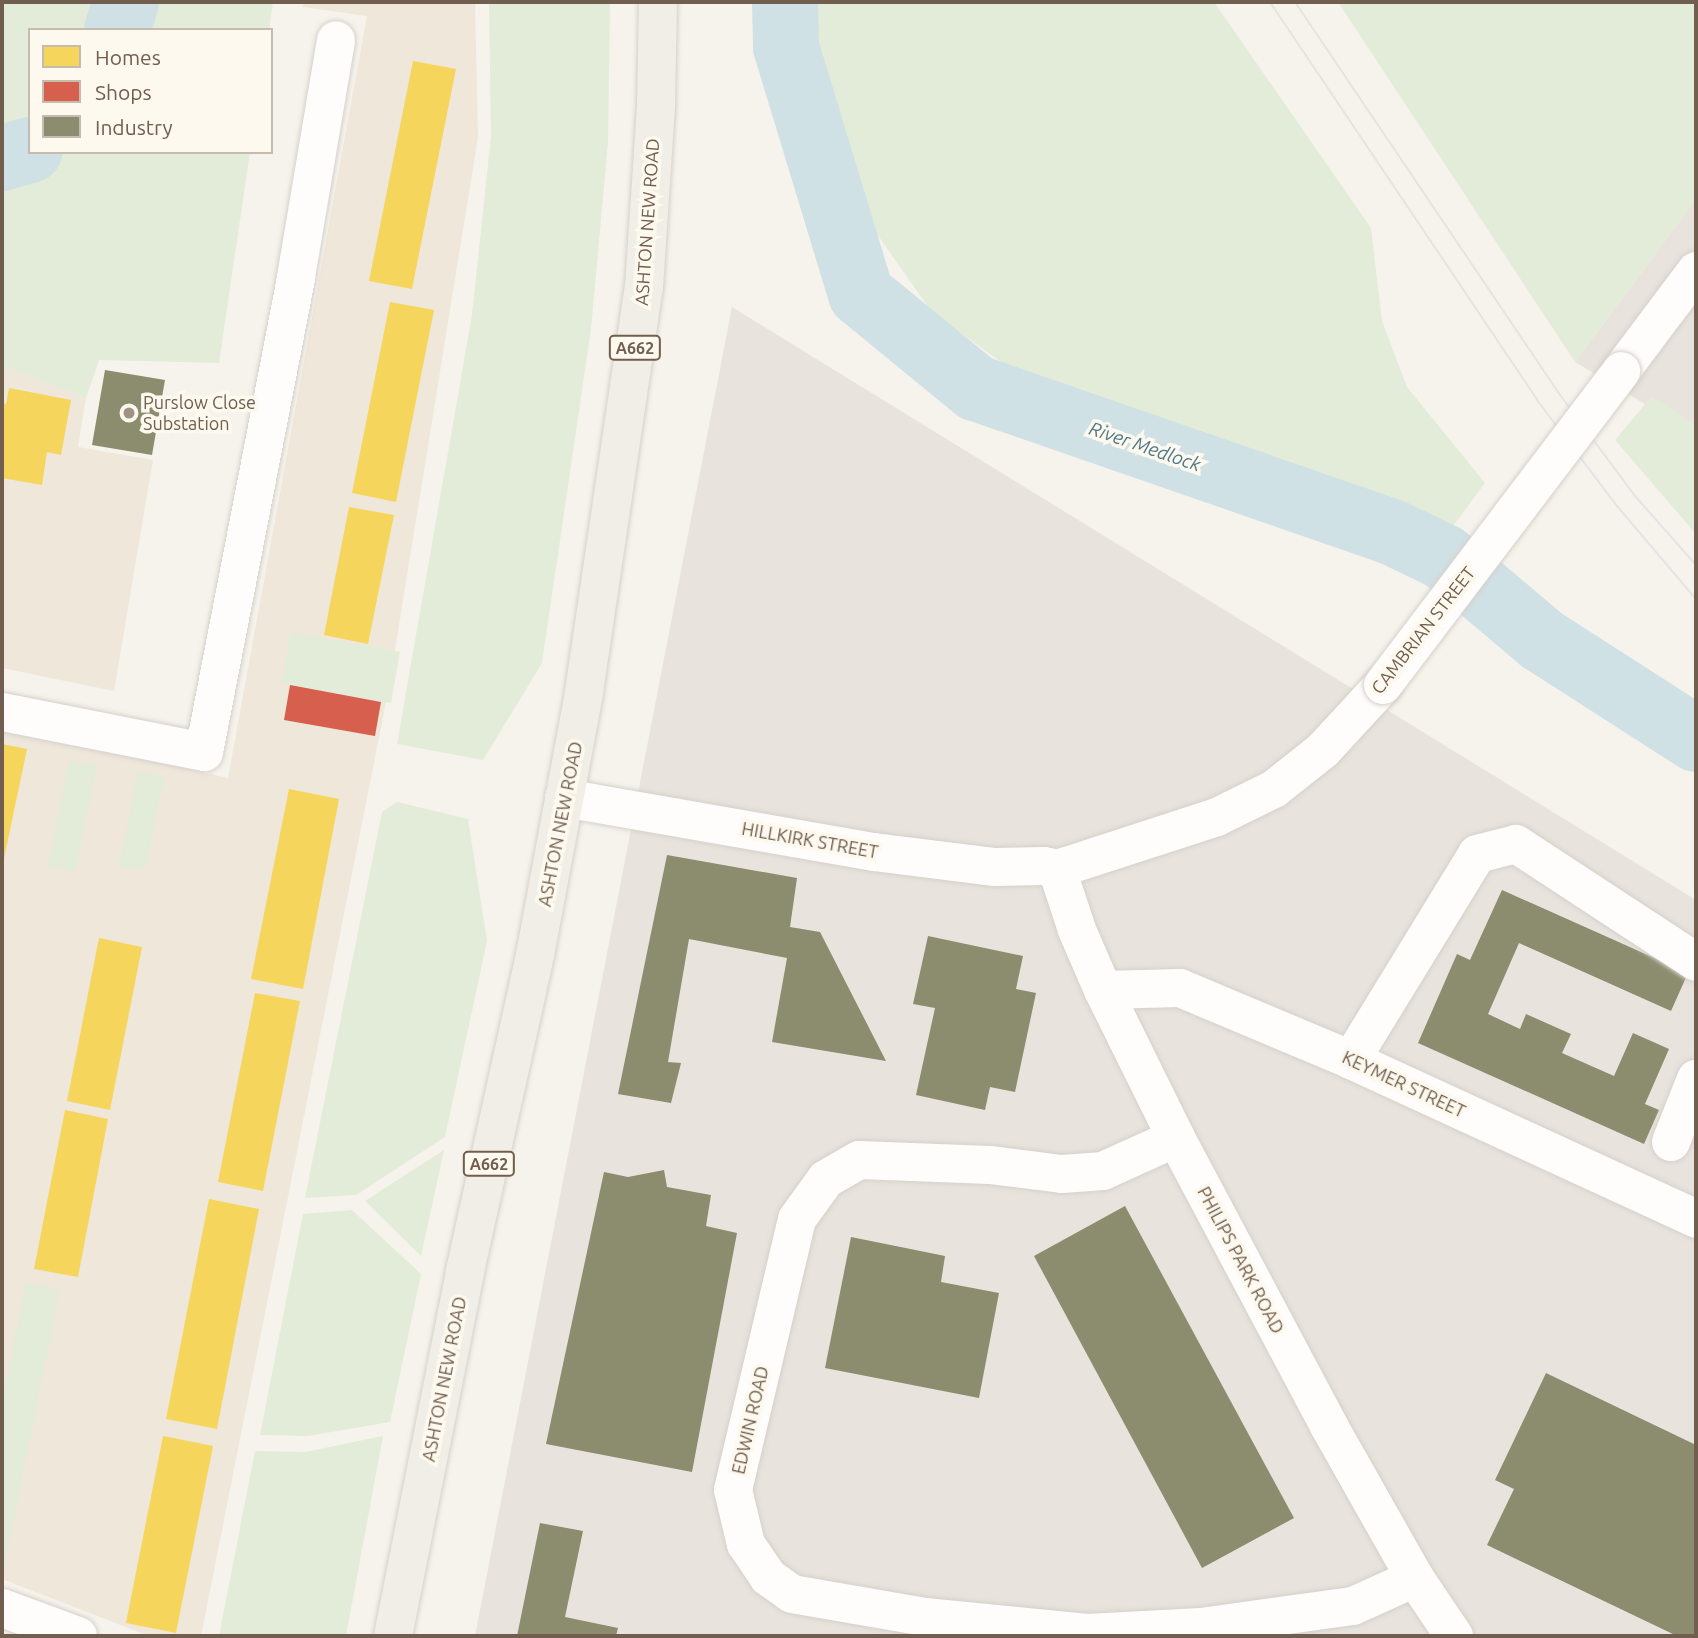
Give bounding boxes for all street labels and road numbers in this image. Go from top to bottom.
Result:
street label: ASHTON NEW ROAD [630,138,664,306]
road number: A662 [609,336,661,360]
street label: CAMBRIAN STREET [1367,562,1479,698]
street label: ASHTON NEW ROAD [533,740,587,908]
street label: HILLKIRK STREET [740,817,880,863]
street label: KEYMER STREET [1339,1046,1469,1122]
road number: A662 [463,1152,515,1176]
street label: PHILIPS PARK ROAD [1193,1183,1289,1337]
street label: ASHTON NEW ROAD [417,1295,471,1463]
street label: EDWIN ROAD [727,1364,773,1476]

